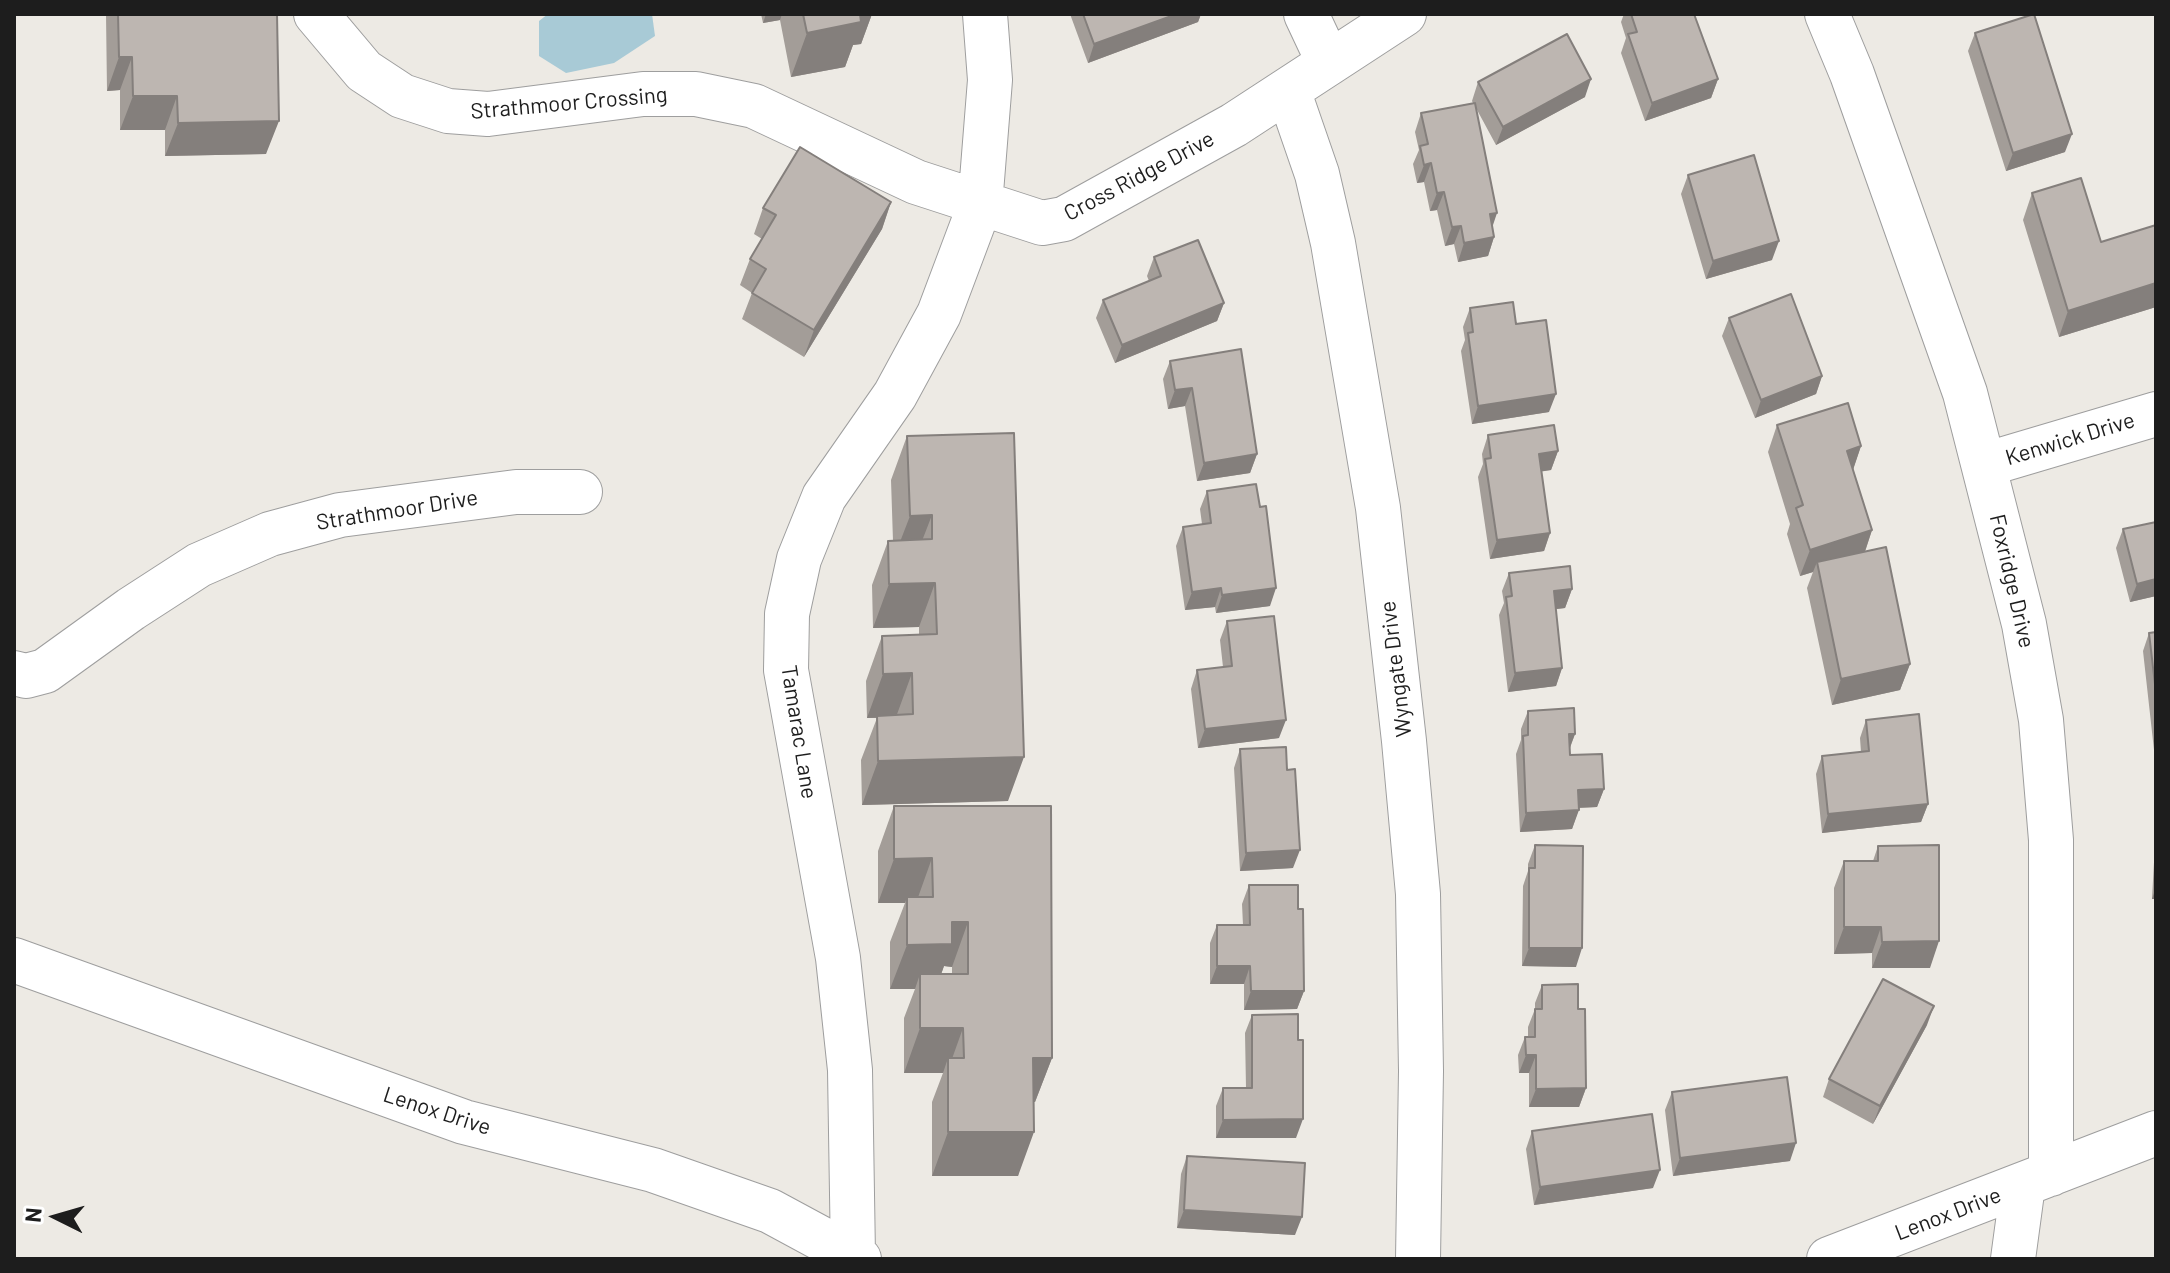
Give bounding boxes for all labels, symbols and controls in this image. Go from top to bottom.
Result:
street label: Strathmoor Crossing [469,81,669,125]
street label: Cross Ridge Drive [1059,125,1219,227]
street label: Kenwick Drive [2002,407,2138,471]
street label: Strathmoor Drive [314,484,480,536]
street label: Foxridge Drive [1984,512,2040,650]
street label: Wyngate Drive [1375,599,1417,739]
street label: Tamarac Lane [775,663,823,801]
street label: Lenox Drive [380,1081,494,1141]
north arrow [16,1177,96,1257]
street label: Lenox Drive [1891,1182,2005,1246]
text: N [19,1206,46,1223]

